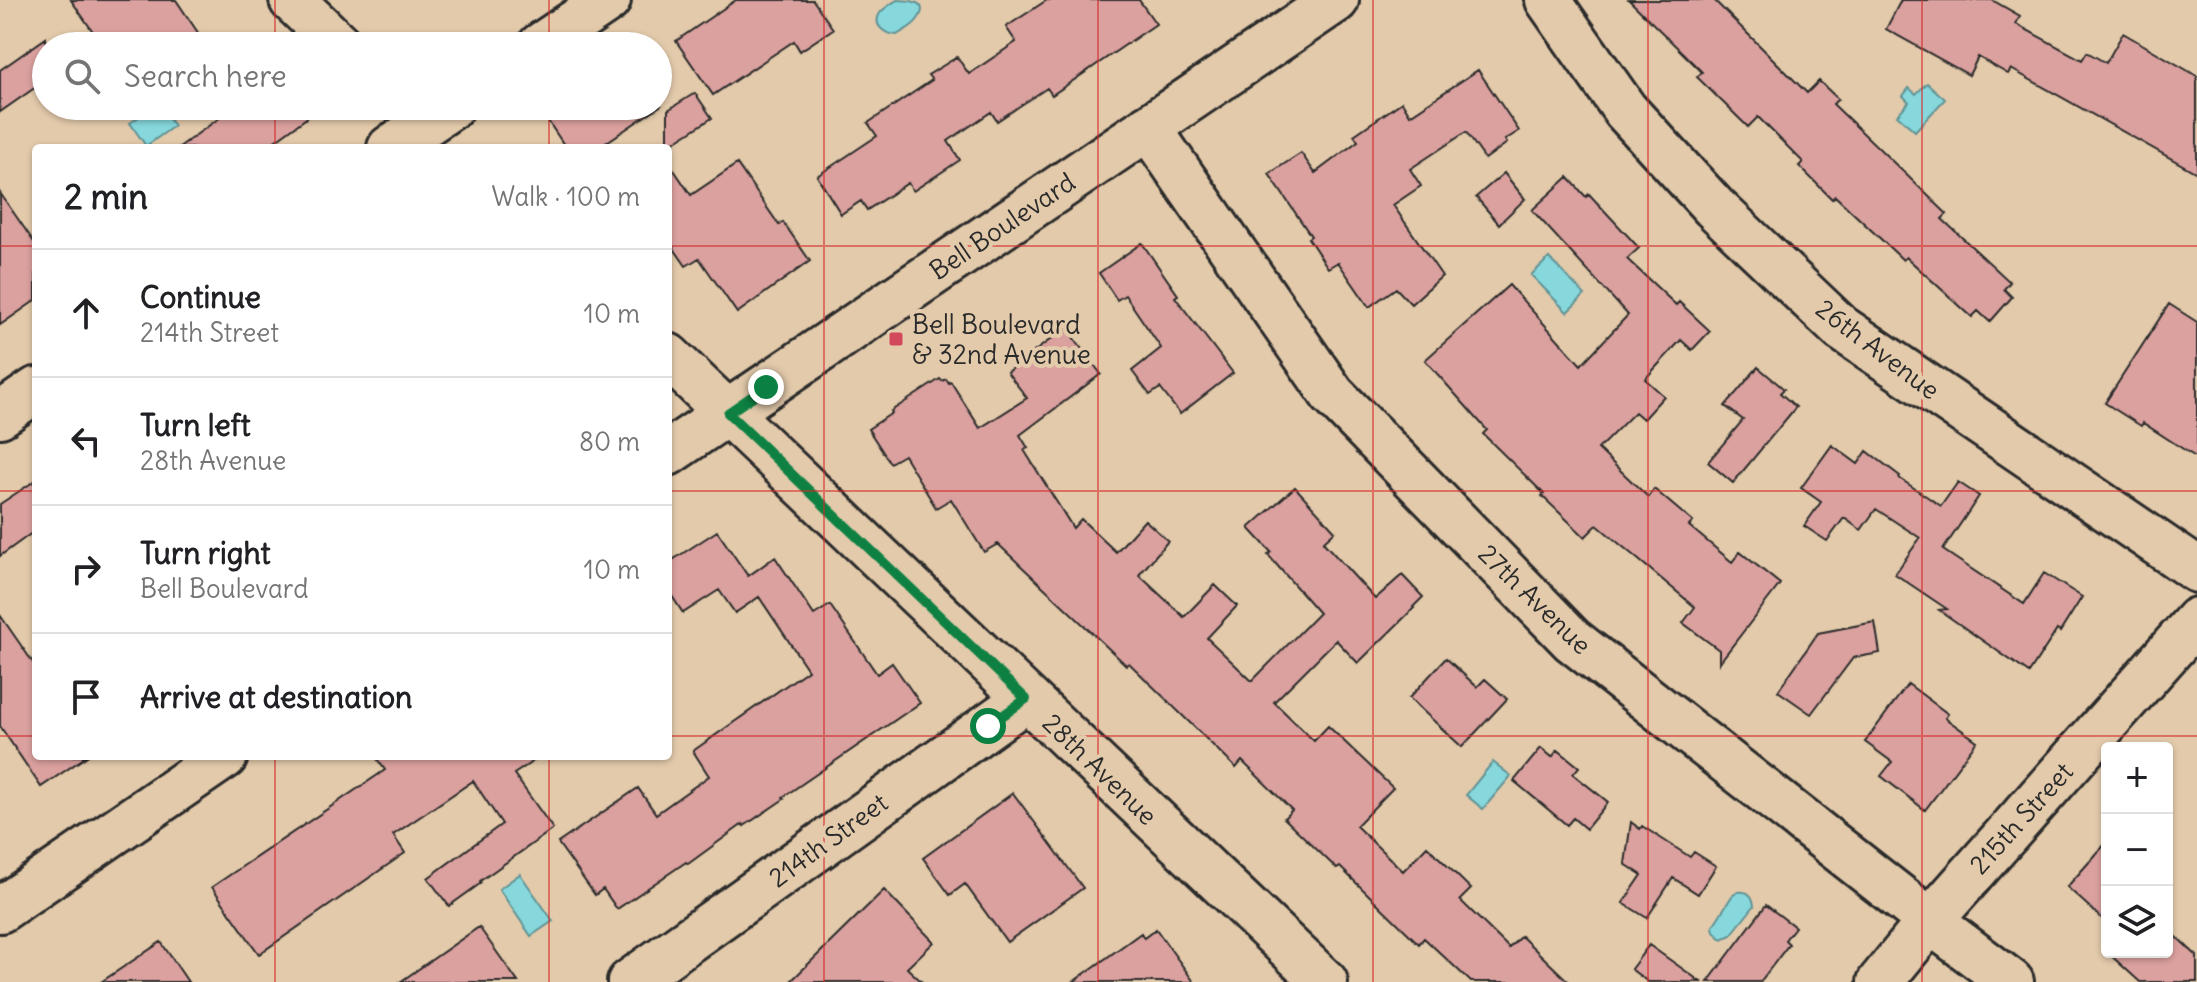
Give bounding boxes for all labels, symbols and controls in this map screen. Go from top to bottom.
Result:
search box [32,32,672,120]
icon: search [60,54,104,98]
text: Search here [124,57,287,95]
street label: Bell Boulevard [923,165,1081,287]
text: 2 min [64,175,148,218]
text: Walk · 100 m [492,180,640,213]
text: Continue [140,278,261,316]
icon: ahead [64,291,108,335]
street label: 26th Avenue [1810,292,1946,406]
text: 10 m [584,297,640,330]
place label: Bell Boulevard & 32nd Avenue [912,308,1091,371]
text: 214th Street [140,316,279,349]
marker: Bell Boulevard & 32nd Avenue [887,330,905,348]
route end [748,369,784,405]
text: Turn left [140,406,251,444]
icon: left [64,419,108,463]
text: 80 m [579,425,640,458]
text: 28th Avenue [140,444,286,477]
text: Turn right [140,534,271,572]
street label: 27th Avenue [1472,537,1598,661]
icon: right [64,547,108,591]
text: 10 m [584,553,640,586]
text: Bell Boulevard [140,572,308,605]
icon: arrive [64,675,108,719]
text: Arrive at destination [140,678,412,716]
street label: 28th Avenue [1036,706,1164,832]
route start [970,708,1006,744]
map controls [2101,742,2173,958]
button: + [2101,742,2173,814]
street label: 215th Street [1962,755,2080,881]
street label: 214th Street [762,786,894,894]
button: − [2101,814,2173,886]
button: layers [2101,886,2173,958]

